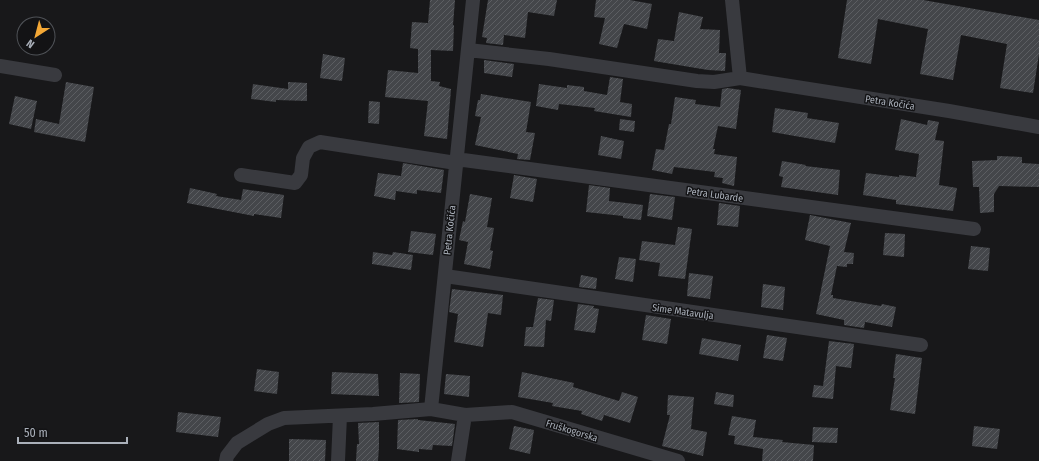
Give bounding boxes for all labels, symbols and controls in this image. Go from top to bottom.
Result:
north arrow [16,16,56,56]
text: N [24,36,37,51]
street label: Petra Kočića [864,93,915,113]
street label: Petra Lubarde [686,185,744,205]
street label: Petra Kočića [441,205,459,256]
street label: Sime Matavulja [651,302,715,322]
street label: Fruškogorska [544,417,599,445]
scale bar [18,419,127,445]
text: 50 m [24,426,48,440]

